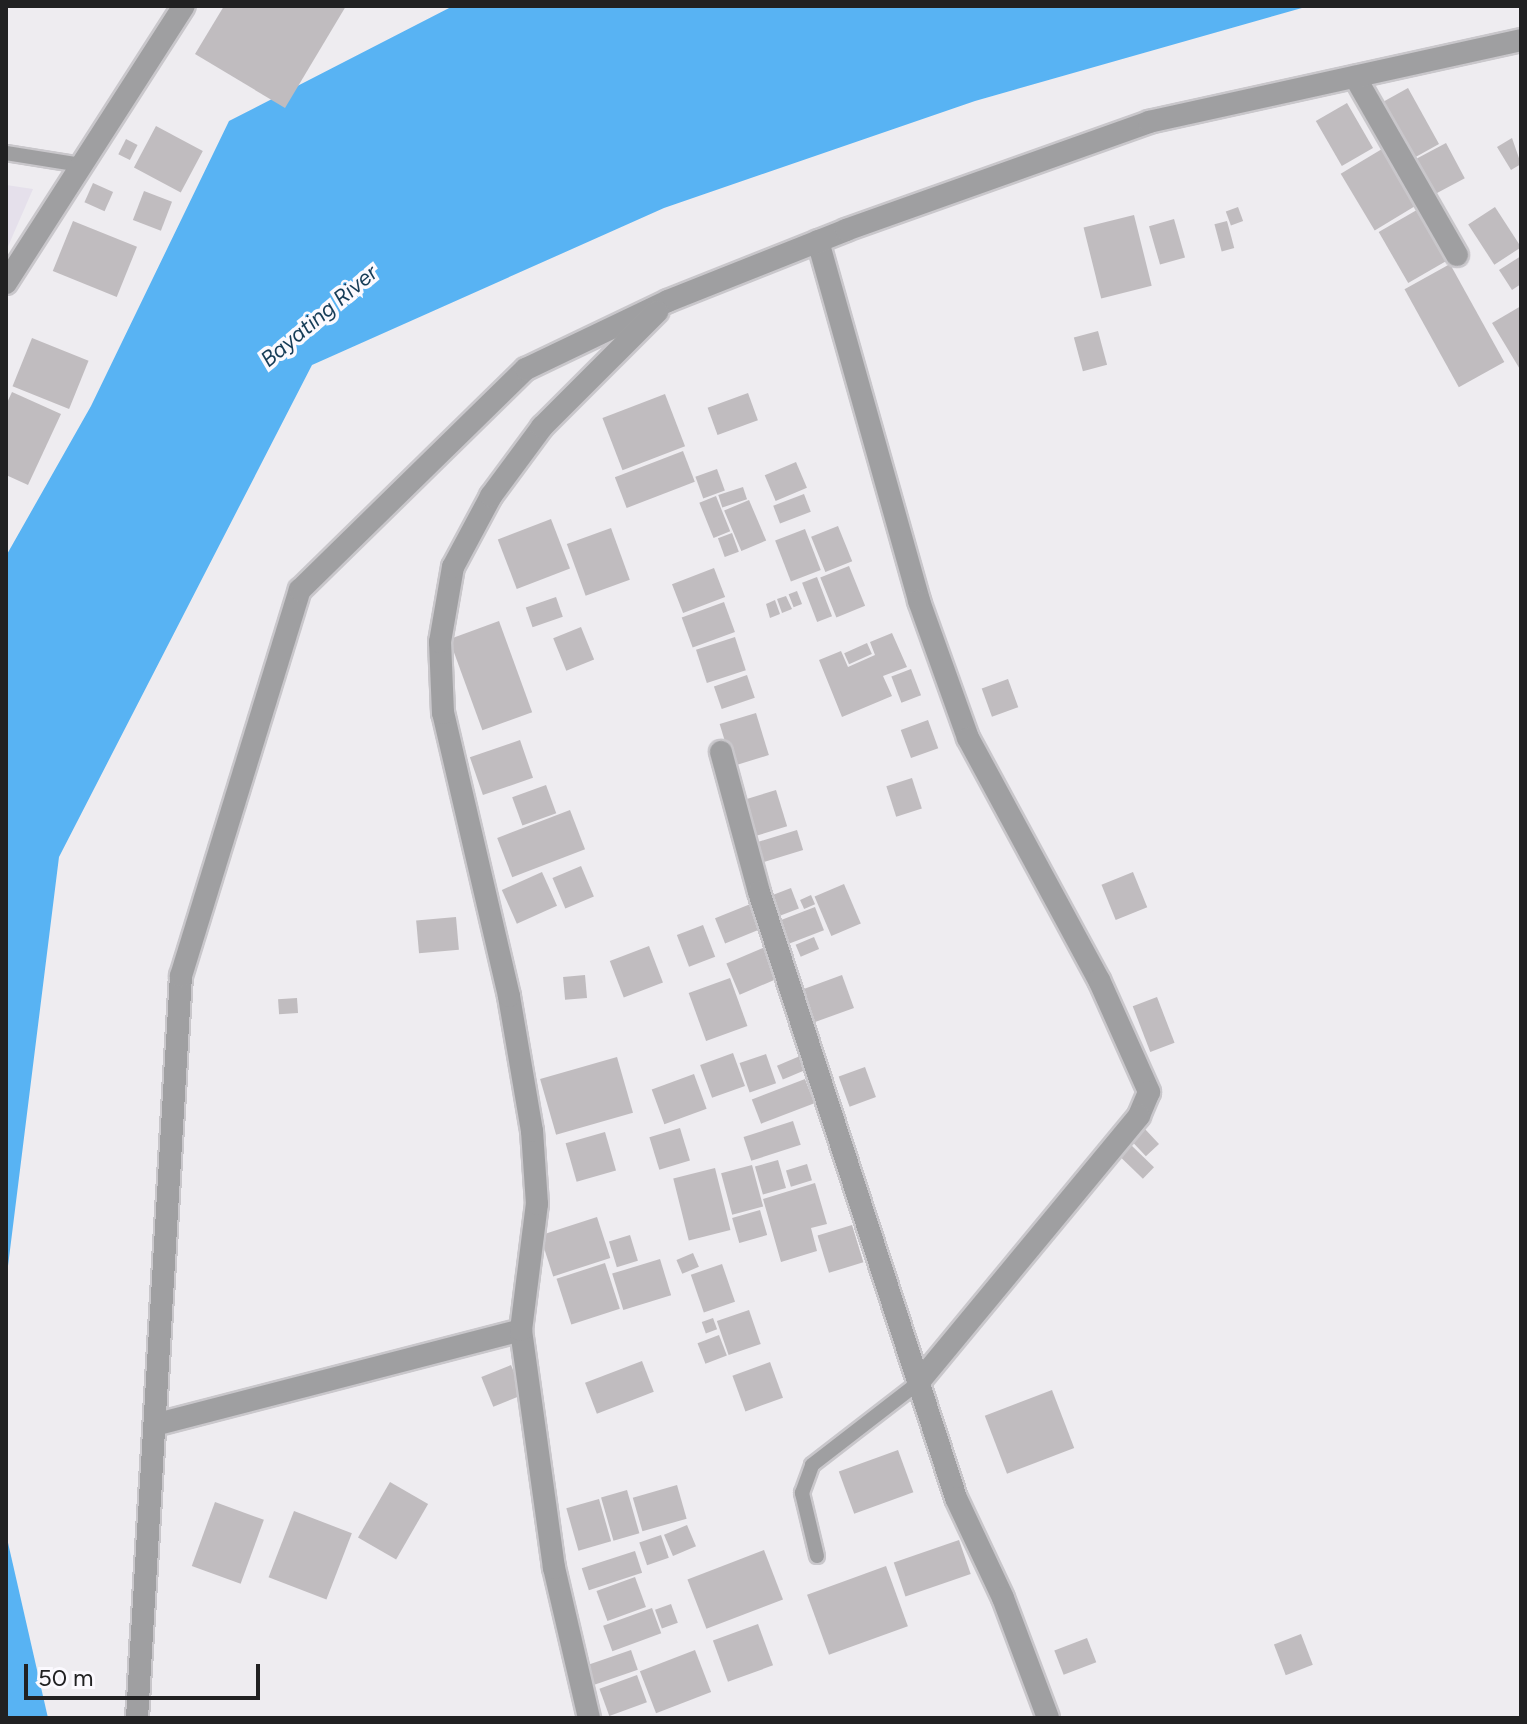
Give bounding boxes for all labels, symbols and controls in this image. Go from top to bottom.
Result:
water label: Bayating River [255,259,383,373]
scale bar [28,1648,264,1698]
text: 50 m [38,1663,94,1692]

